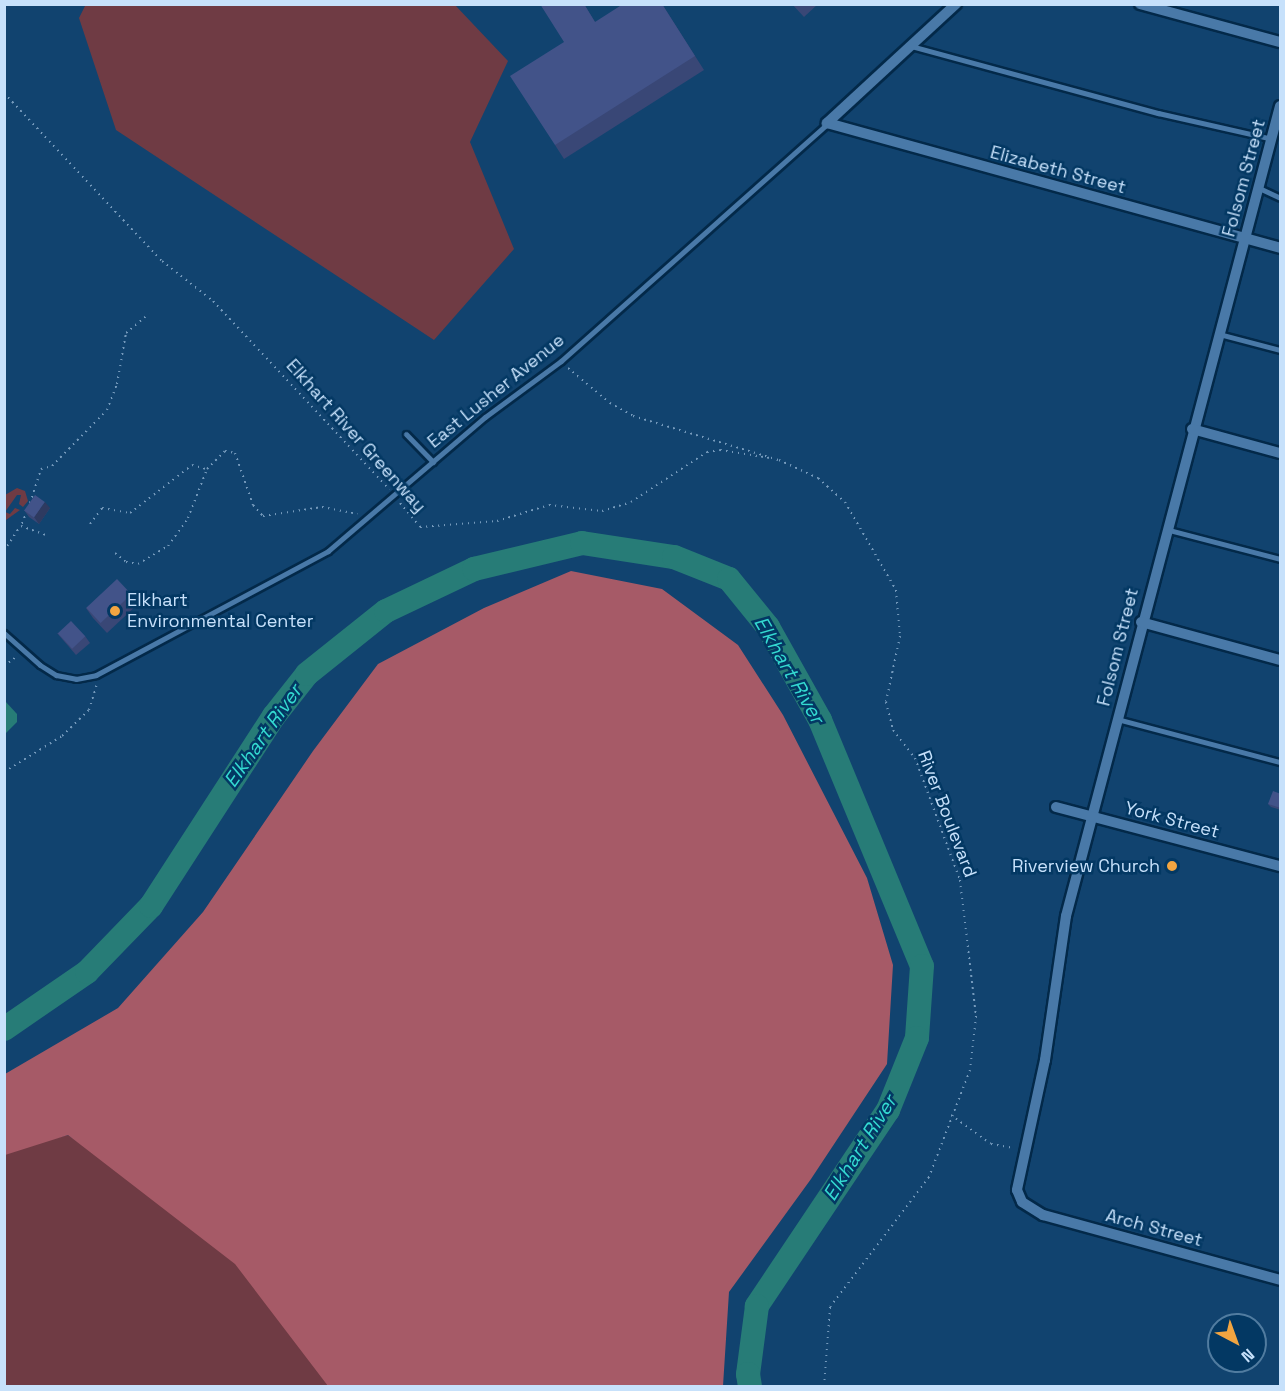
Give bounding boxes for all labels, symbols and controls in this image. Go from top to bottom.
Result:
street label: Folsom Street [1218,117,1270,239]
street label: Elizabeth Street [988,142,1128,198]
street label: East Lusher Avenue [423,329,569,453]
street label: Elkhart River Greenway [282,355,430,517]
street label: Folsom Street [1093,586,1143,708]
place label: Elkhart Environmental Center [127,590,314,632]
marker: Elkhart Environmental Center [108,604,122,618]
water label: Elkhart River [749,612,829,728]
water label: Elkhart River [219,680,307,792]
street label: River Boulevard [913,748,981,880]
street label: York Street [1123,797,1221,843]
place label: Riverview Church [1012,855,1160,877]
marker: Riverview Church [1165,859,1179,873]
water label: Elkhart River [818,1091,902,1205]
street label: Arch Street [1103,1205,1205,1251]
north arrow [1207,1313,1267,1373]
text: N [1237,1344,1259,1367]

